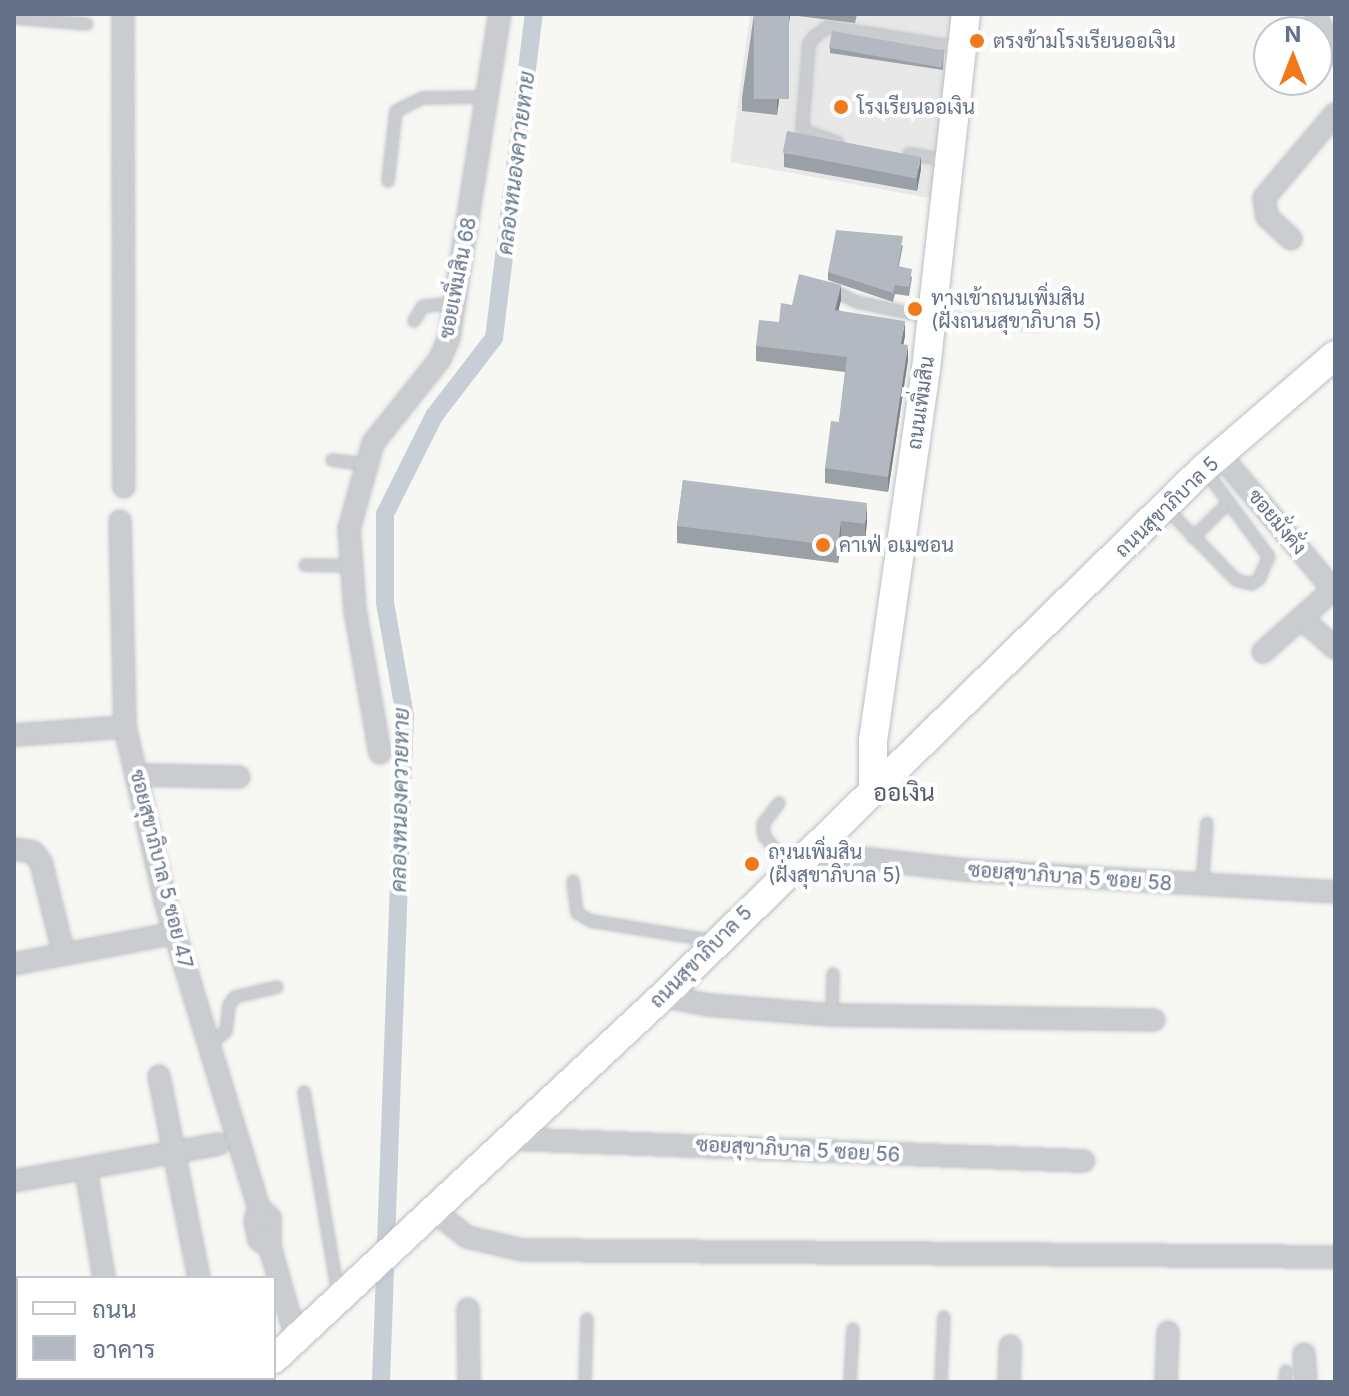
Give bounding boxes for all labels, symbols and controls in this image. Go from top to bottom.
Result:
north arrow [1253,16,1333,96]
text: N [1285,21,1301,47]
place label: ตรงข้ามโรงเรียนออเงิน [993,29,1176,53]
marker: ตรงข้ามโรงเรียนออเงิน [968,32,986,50]
water label: คลองหนองควายหาย [492,70,540,256]
place label: โรงเรียนออเงิน [857,95,975,119]
marker: โรงเรียนออเงิน [832,98,850,116]
street label: ซอยเพิ่มสิน 68 [434,215,482,341]
place label: ทางเข้าถนนเพิ่มสิน (ฝั่งถนนสุขาภิบาล 5) [931,286,1102,333]
marker: ทางเข้าถนนเพิ่มสิน (ฝั่งถนนสุขาภิบาล 5) [906,300,924,318]
street label: ถนนเพิ่มสิน [903,355,939,451]
street label: ถนนสุขาภิบาล 5 [1110,452,1224,562]
street label: ซอยมั่งคั่ง [1243,484,1311,560]
place label: คาเฟ่ อเมซอน [839,533,954,557]
marker: คาเฟ่ อเมซอน [814,536,832,554]
water label: คลองหนองควายหาย [385,707,415,893]
street label: ซอยสุขาภิบาล 5 ซอย 47 [125,767,197,971]
district label: ออเงิน [873,779,935,807]
place label: ถนนเพิ่มสิน (ฝั่งสุขาภิบาล 5) [768,840,902,887]
marker: ถนนเพิ่มสิน (ฝั่งสุขาภิบาล 5) [743,855,761,873]
street label: ซอยสุขาภิบาล 5 ซอย 58 [967,858,1173,896]
street label: ถนนสุขาภิบาล 5 [645,901,757,1013]
street label: ซอยสุขาภิบาล 5 ซอย 56 [695,1133,901,1167]
legend [16,1276,276,1380]
text: ถนน [92,1295,137,1324]
text: อาคาร [92,1335,155,1364]

